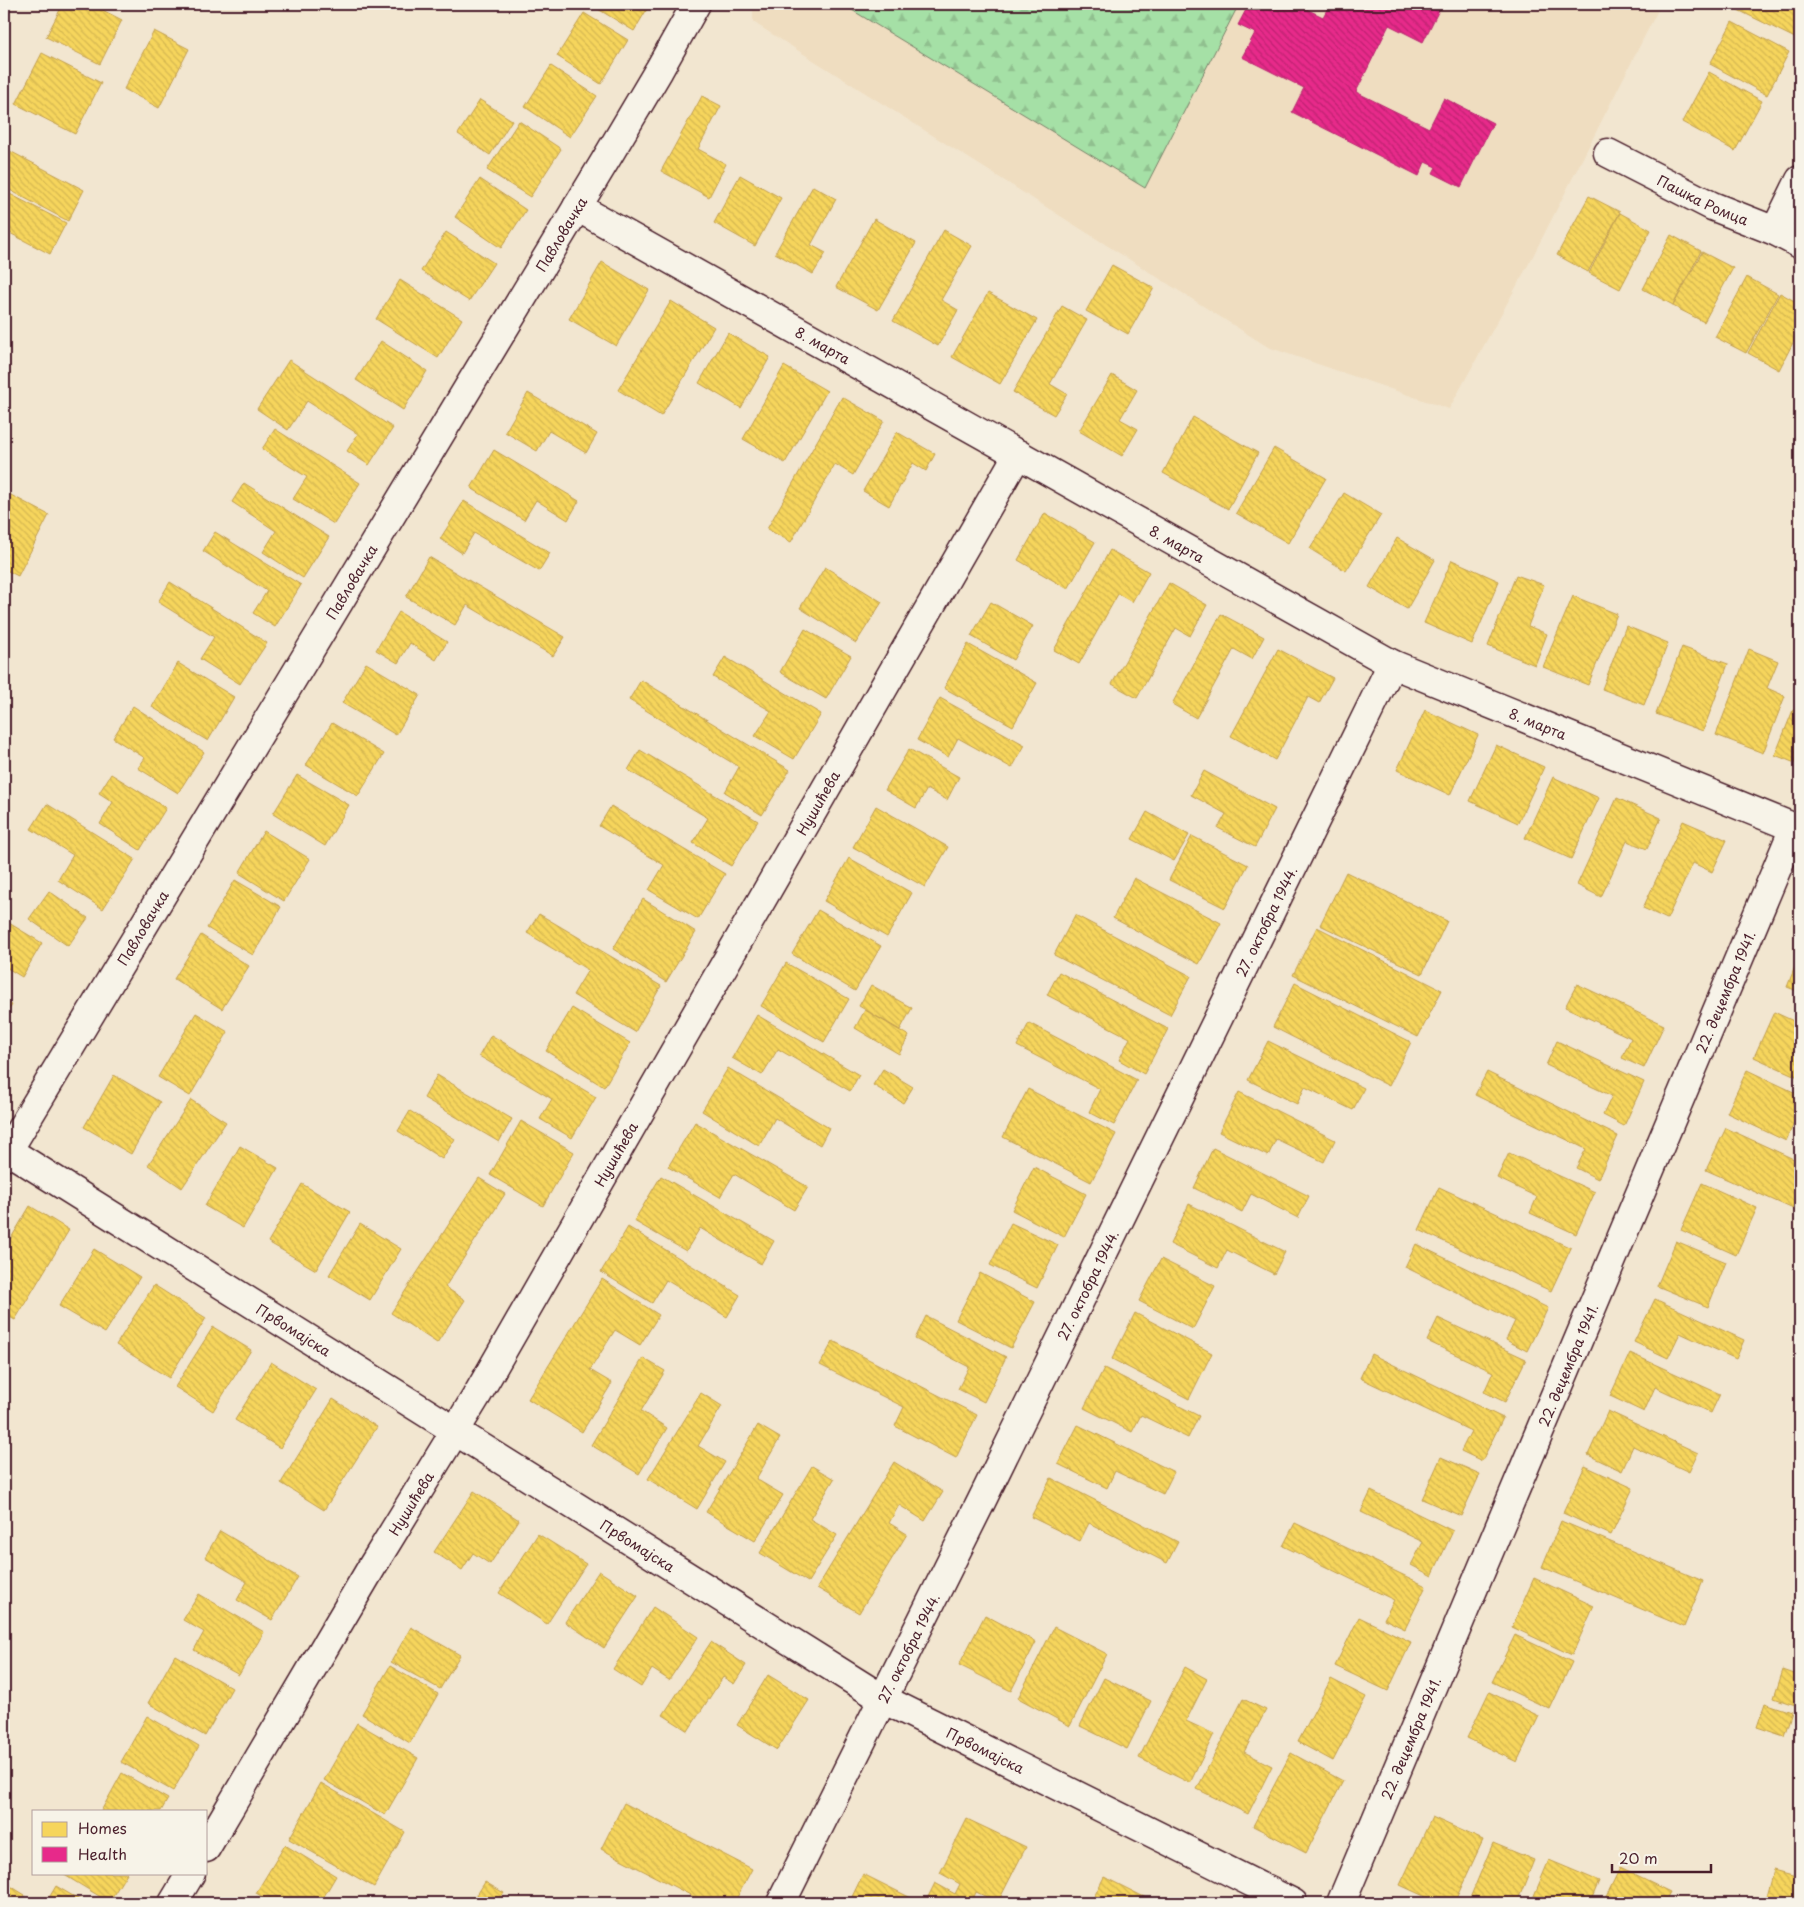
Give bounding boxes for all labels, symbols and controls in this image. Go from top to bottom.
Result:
street label: Пашка Ромца [1654,169,1752,230]
street label: Павловачка [530,192,592,275]
street label: 8. марта [792,321,855,369]
street label: 8. марта [1146,520,1209,568]
street label: Павловачка [320,540,382,623]
street label: 8. марта [1506,702,1570,745]
street label: Нушићева [791,766,845,839]
street label: 27. октобра 1944. [1230,862,1302,980]
street label: Павловачка [112,886,173,969]
street label: 22. децембра 1941. [1690,927,1760,1056]
street label: Нушићева [589,1117,643,1190]
street label: 27. октобра 1944. [1052,1226,1123,1344]
street label: Првомајска [252,1298,335,1361]
street label: 22. децембра 1941. [1533,1300,1603,1429]
street label: Нушићева [383,1467,439,1539]
street label: Првомајска [596,1514,679,1577]
street label: 27. октобра 1944. [872,1589,944,1707]
street label: 22. децембра 1941. [1375,1674,1446,1803]
street label: Првомајска [943,1722,1028,1778]
legend [32,1810,208,1874]
text: Homes [78,1816,127,1839]
text: Health [78,1842,127,1865]
scale bar [1612,1842,1710,1874]
text: 20 m [1619,1846,1658,1869]

